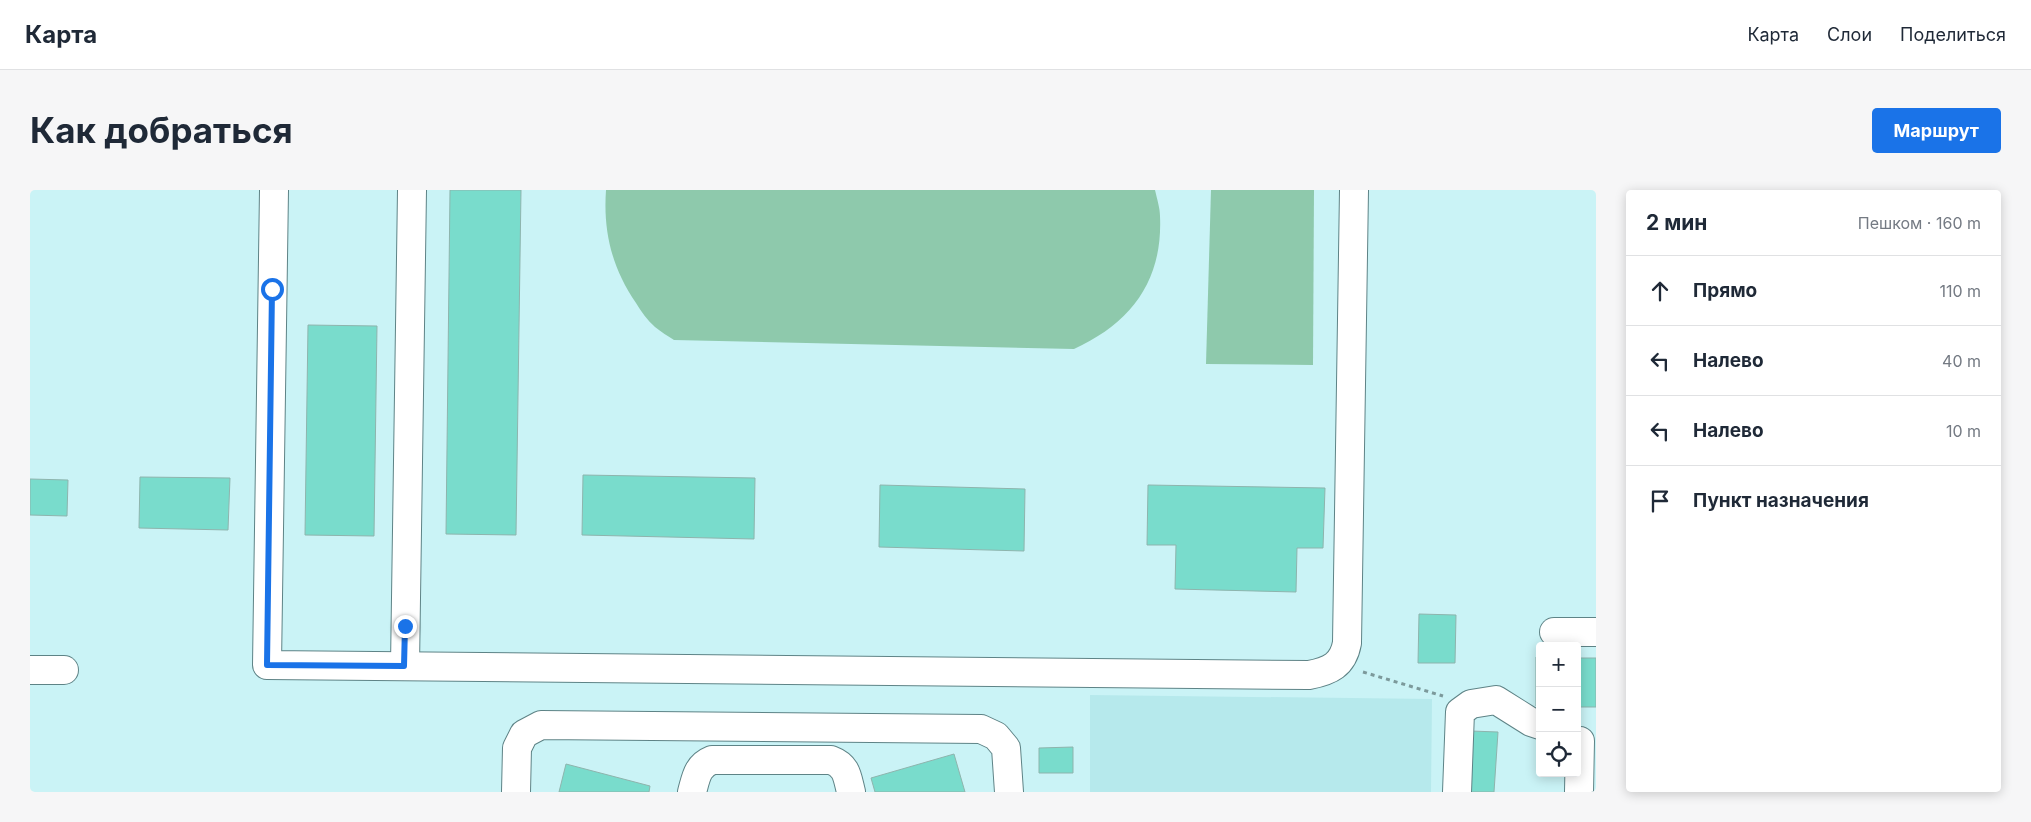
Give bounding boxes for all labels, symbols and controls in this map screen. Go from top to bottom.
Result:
text: Карта [25,20,97,49]
text: Карта [1747,24,1799,45]
text: Слои [1827,24,1872,45]
text: Поделиться [1900,24,2006,45]
button: Маршрут [1872,108,2001,153]
text: Как добраться [30,109,293,151]
text: 2 мин [1646,210,1707,235]
text: Пешком · 160 m [1858,213,1981,233]
icon: ahead [1646,277,1674,305]
route start [261,278,284,301]
text: Прямо [1693,279,1757,302]
text: 110 m [1939,281,1981,301]
icon: left [1646,347,1674,375]
text: Налево [1693,349,1764,372]
text: 40 m [1942,351,1981,371]
icon: left [1646,417,1674,445]
text: Налево [1693,419,1764,442]
text: 10 m [1946,421,1981,441]
icon: arrive [1646,487,1674,515]
text: Пункт назначения [1693,489,1869,512]
route end [394,615,417,638]
map controls [1536,642,1581,777]
button: + [1536,642,1581,687]
button: − [1536,687,1581,732]
button: locate [1536,732,1581,777]

